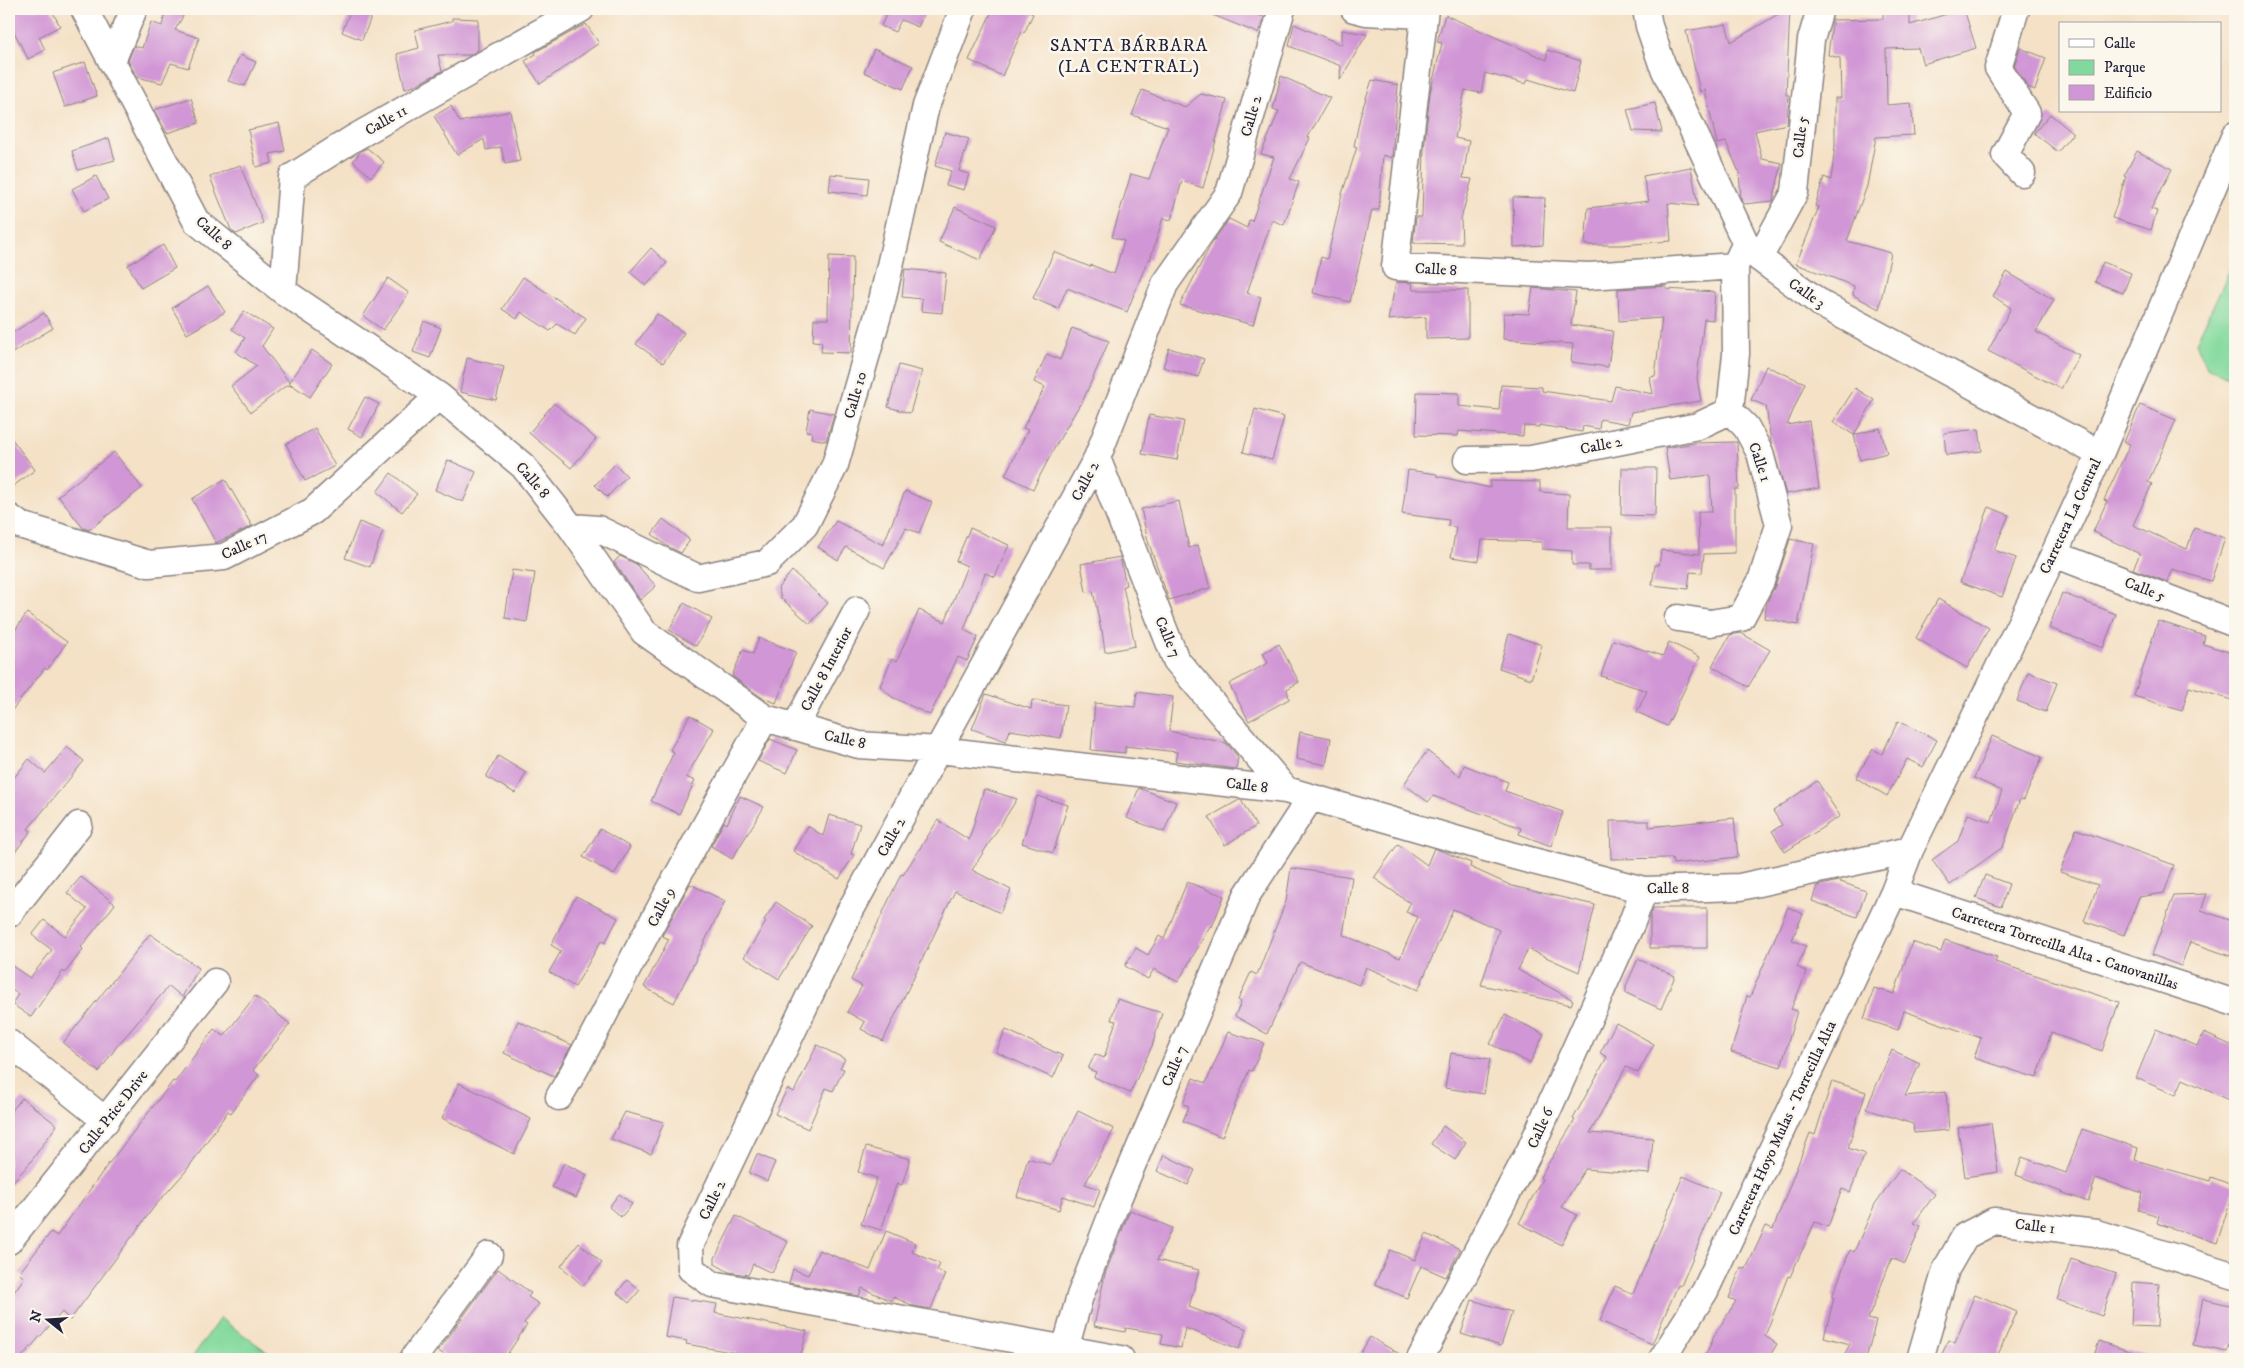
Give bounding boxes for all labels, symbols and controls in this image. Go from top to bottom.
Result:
legend [2059,22,2222,112]
district label: SANTA BÁRBARA (LA CENTRAL) [1050,34,1208,78]
text: Calle [2104,34,2136,53]
text: Parque [2104,58,2145,77]
text: Edificio [2104,84,2152,103]
street label: Calle 2 [1237,93,1267,139]
street label: Calle 11 [362,101,411,140]
street label: Calle 5 [1789,115,1812,159]
street label: Calle 8 [192,212,236,255]
street label: Calle 8 [1414,259,1458,280]
street label: Calle 3 [1785,274,1829,313]
street label: Calle 10 [840,369,871,421]
street label: Calle 2 [1579,432,1624,459]
street label: Calle 1 [1744,440,1775,484]
street label: Carretera La Central [2035,455,2106,577]
street label: Calle 8 [512,458,554,503]
street label: Calle 2 [1067,458,1104,504]
street label: Calle 17 [218,527,270,564]
street label: Calle 5 [2122,573,2168,606]
street label: Calle 7 [1150,614,1185,661]
street label: Calle 8 Interior [796,623,857,715]
street label: Calle 8 [822,726,868,753]
street label: Calle 8 [1225,773,1269,797]
street label: Calle 2 [873,814,910,860]
street label: Calle 8 [1647,879,1689,898]
street label: Calle 9 [643,884,679,930]
street label: Carretera Torrecilla Alta - Canovanillas [1949,903,2181,994]
street label: Carretera Hoyo Mulas - Torrecilla Alta [1724,1017,1841,1239]
street label: Calle 7 [1157,1043,1192,1090]
street label: Calle Price Drive [74,1066,152,1158]
street label: Calle 6 [1523,1104,1558,1152]
street label: Calle 2 [695,1177,730,1223]
street label: Calle 1 [2014,1215,2056,1238]
north arrow [22,1296,72,1346]
text: N [26,1308,47,1325]

